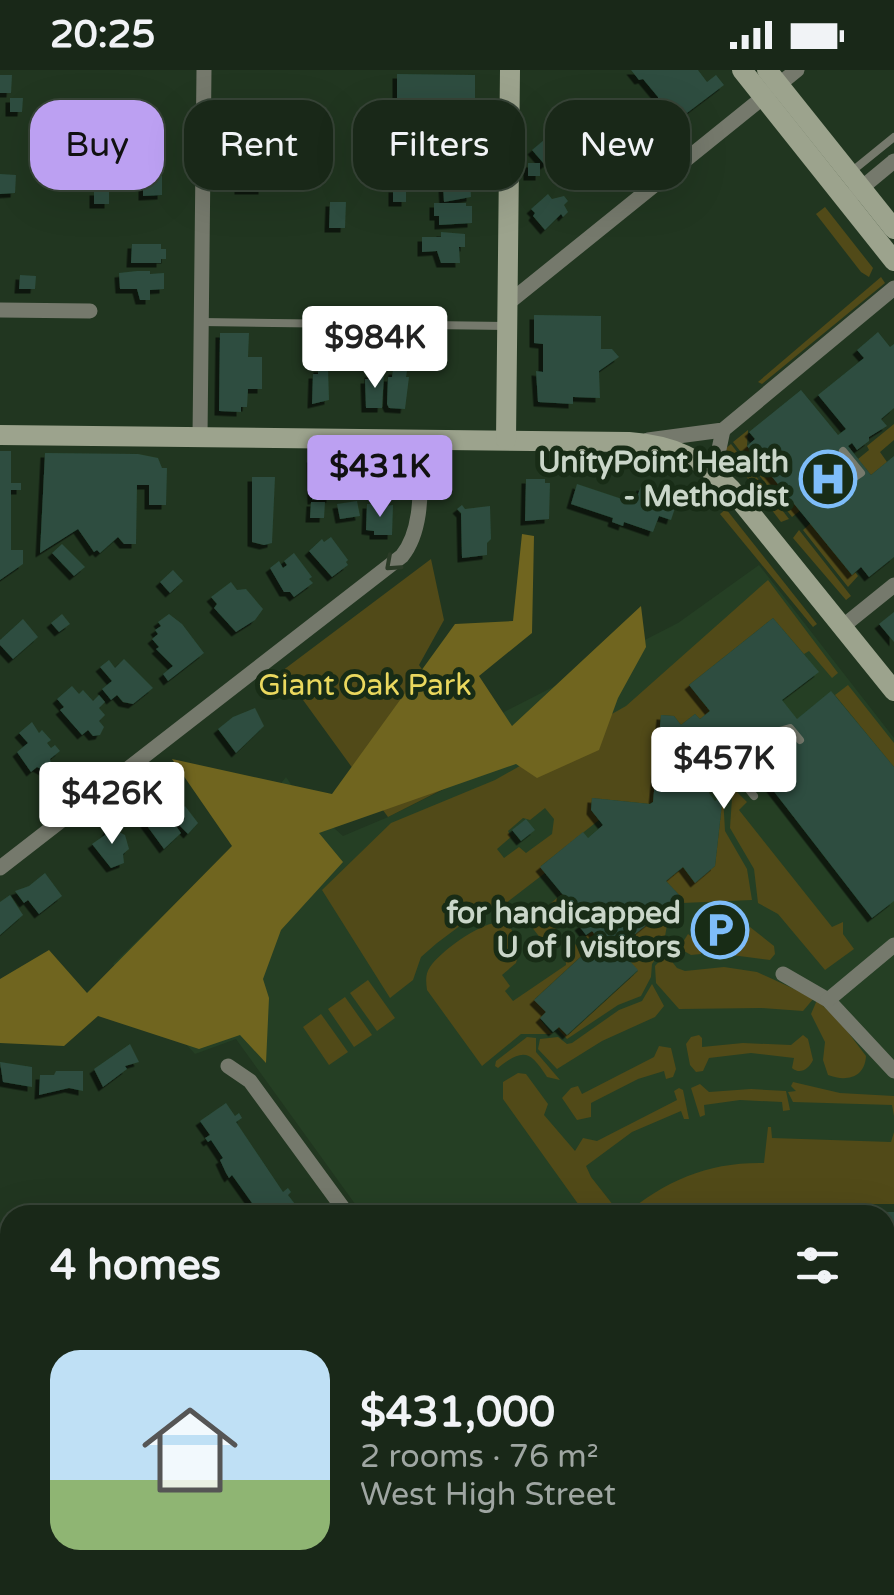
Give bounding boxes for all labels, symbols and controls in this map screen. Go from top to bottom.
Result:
text: 20:25 [50,12,155,58]
chip: Buy [30,100,164,190]
chip: Rent [184,100,333,190]
chip: Filters [353,100,525,190]
chip: New [545,100,690,190]
pin: $984K [305,306,445,391]
text: $984K [324,319,426,357]
pin: $431K [310,435,450,520]
place label: UnityPoint Health - Methodist [538,444,790,515]
text: $431K [329,448,431,486]
hospital icon: UnityPoint Health - Methodist [798,449,858,509]
one-way arrow [385,552,404,570]
park label: Giant Oak Park [258,667,472,704]
pin: $457K [654,727,794,812]
text: $457K [673,740,775,778]
pin: $426K [42,762,182,847]
text: $426K [61,775,163,813]
place label: for handicapped U of I visitors [446,895,681,966]
parking icon: for handicapped U of I visitors [690,900,750,960]
icon: filters [790,1238,845,1293]
text: 4 homes [50,1240,221,1291]
text: $431,000 [360,1387,555,1438]
icon: home [130,1390,250,1510]
text: 2 rooms · 76 m² [360,1438,599,1476]
text: West High Street [360,1476,616,1514]

